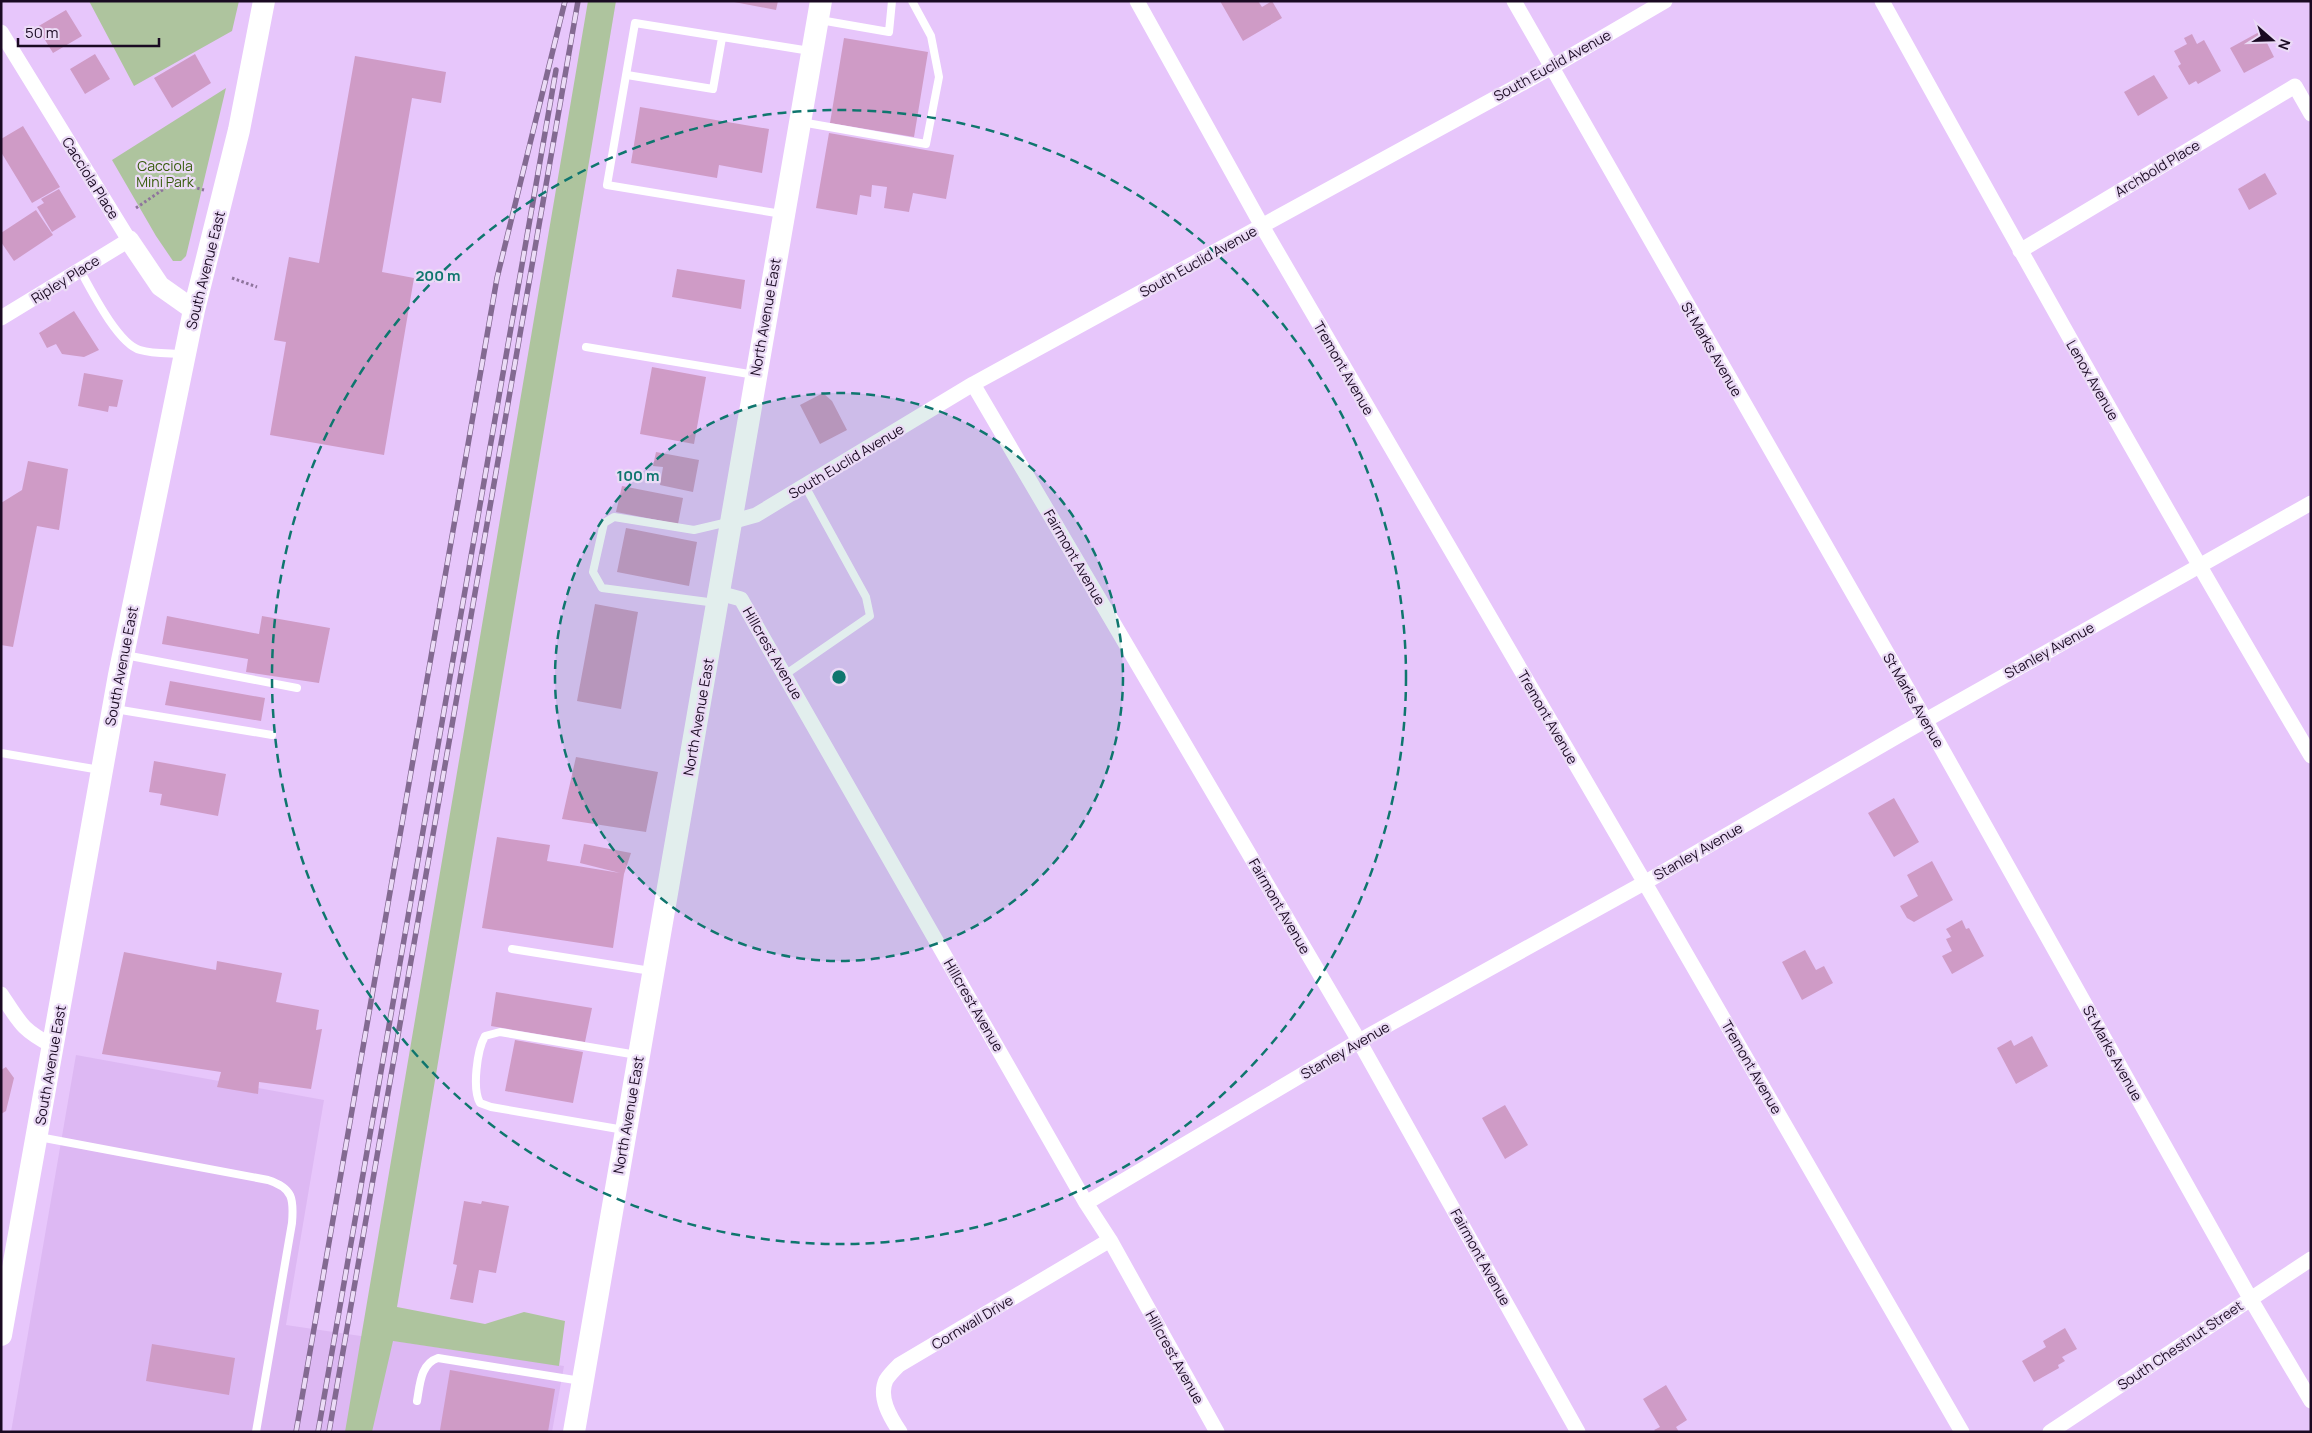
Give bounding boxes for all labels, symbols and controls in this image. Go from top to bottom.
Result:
scale bar [18,15,159,47]
north arrow [2247,15,2297,65]
text: 50 m [25,22,59,43]
street label: South Euclid Avenue [1490,25,1614,105]
text: N [2274,37,2295,53]
street label: Cacciola Place [58,133,124,223]
street label: Archbold Place [2111,135,2203,201]
park label: Cacciola Mini Park [136,156,195,191]
street label: South Avenue East [181,208,229,331]
street label: South Euclid Avenue [1136,221,1260,301]
street label: Ripley Place [27,251,103,307]
street label: North Avenue East [745,256,785,377]
text: 200 m [415,265,461,286]
street label: St Marks Avenue [1677,298,1747,400]
street label: Tremont Avenue [1309,318,1379,418]
street label: Lenox Avenue [2062,336,2124,424]
street label: South Euclid Avenue [785,419,907,503]
text: 100 m [617,465,659,486]
street label: Fairmont Avenue [1040,506,1110,608]
street label: Hillcrest Avenue [739,603,807,703]
street label: South Avenue East [100,604,142,727]
street label: Stanley Avenue [2001,618,2097,682]
street label: St Marks Avenue [1879,649,1949,751]
street label: North Avenue East [678,656,718,777]
street label: Tremont Avenue [1513,667,1583,767]
centre of rings [830,668,848,686]
street label: Stanley Avenue [1650,818,1746,884]
street label: Fairmont Avenue [1245,855,1315,957]
street label: Hillcrest Avenue [940,955,1008,1055]
street label: St Marks Avenue [2079,1002,2147,1104]
street label: South Avenue East [30,1003,70,1126]
street label: Stanley Avenue [1297,1017,1393,1083]
street label: Tremont Avenue [1717,1017,1787,1117]
street label: North Avenue East [608,1054,648,1175]
street label: Fairmont Avenue [1447,1205,1515,1309]
street label: Cornwall Drive [928,1290,1016,1354]
street label: South Chestnut Street [2114,1296,2247,1394]
street label: Hillcrest Avenue [1141,1307,1209,1407]

